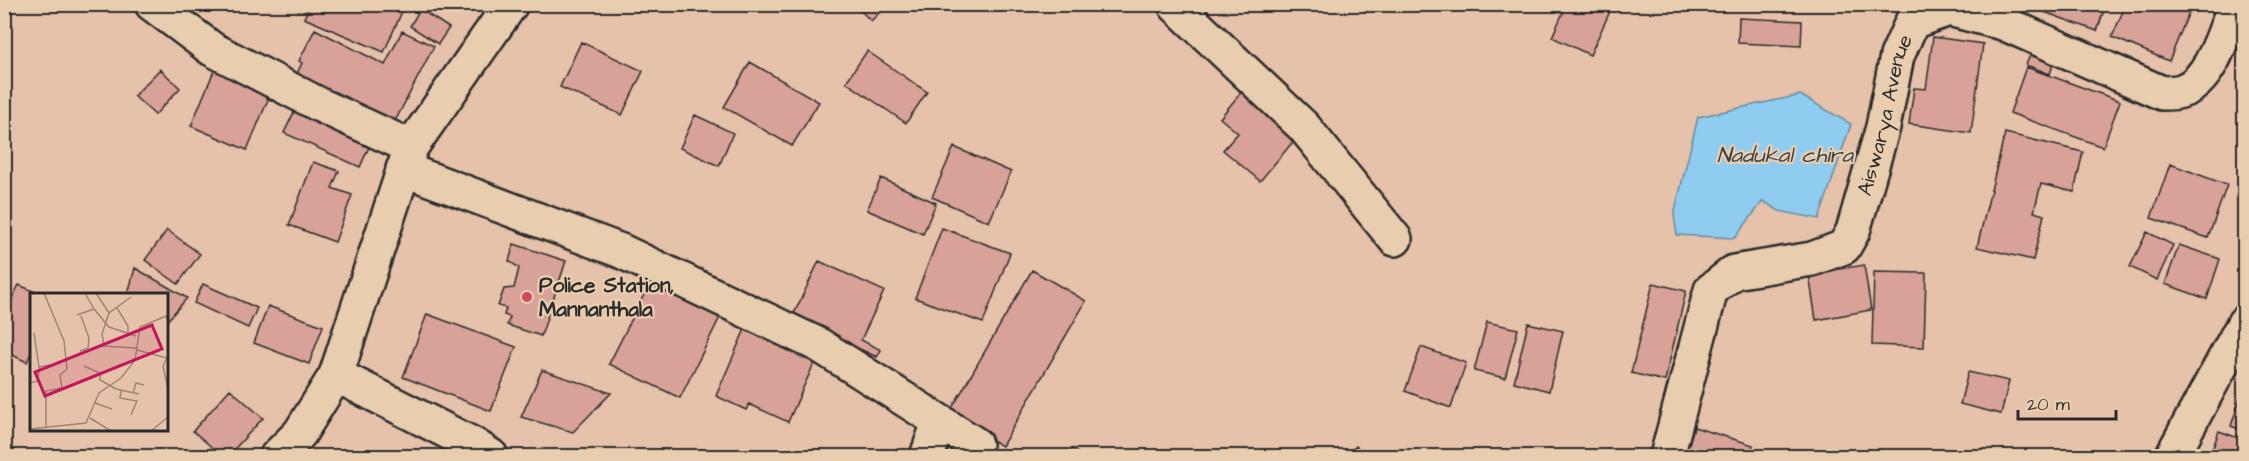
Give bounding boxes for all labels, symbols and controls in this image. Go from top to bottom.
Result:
street label: Aiswarya Avenue [1850,30,1920,199]
water label: Nadukal chira [1717,140,1855,171]
place label: Police Station, Mannanthala [539,271,674,324]
marker: Police Station, Mannanthala [520,290,534,304]
inset map [30,293,168,431]
scale bar [2018,383,2116,421]
text: 20 m [2027,392,2070,417]

